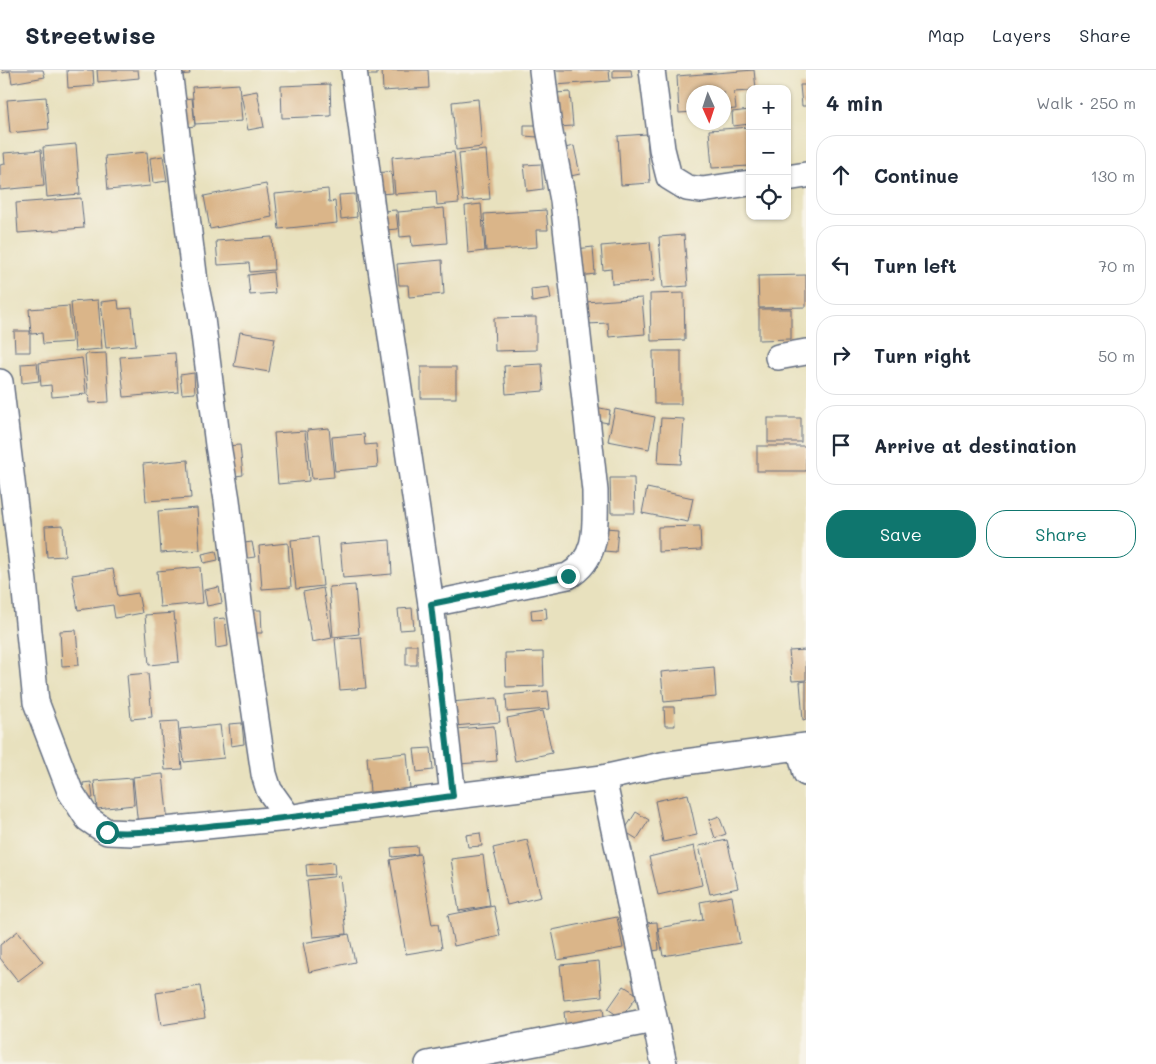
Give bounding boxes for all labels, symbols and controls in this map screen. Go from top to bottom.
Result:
text: Streetwise [25,19,155,50]
text: Map [928,23,964,47]
text: Layers [992,23,1051,47]
text: Share [1079,23,1131,47]
north arrow [686,85,731,130]
map controls [746,85,791,220]
button: + [746,85,791,130]
text: 4 min [826,89,883,116]
text: Walk · 250 m [1036,92,1136,113]
button: − [746,130,791,175]
icon: ahead [827,161,855,189]
text: Continue [874,163,959,188]
text: 130 m [1091,165,1135,186]
button: locate [746,175,791,220]
icon: left [827,251,855,279]
text: Turn left [874,253,957,278]
text: 70 m [1098,255,1135,276]
icon: right [827,341,855,369]
text: Turn right [874,343,971,368]
text: 50 m [1098,345,1135,366]
icon: arrive [827,431,855,459]
text: Arrive at destination [874,433,1077,458]
button: Save [826,510,976,558]
button: Share [986,510,1136,558]
route end [557,565,580,588]
route start [96,821,119,844]

